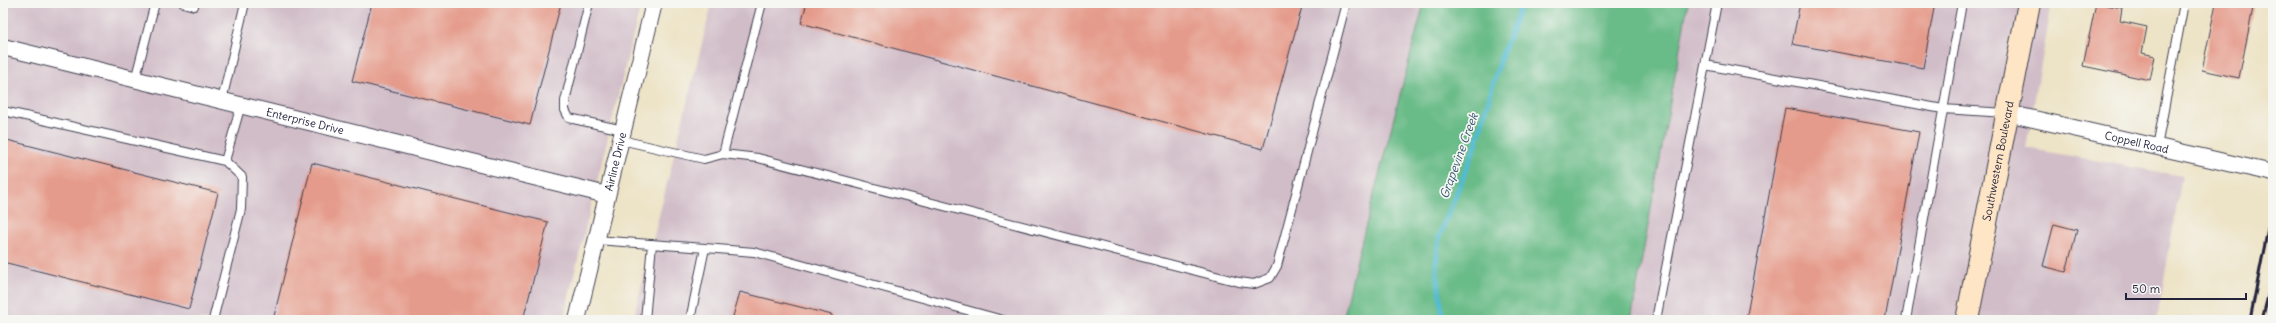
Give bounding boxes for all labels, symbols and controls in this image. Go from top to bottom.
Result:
street label: Southwestern Boulevard [1980,99,2017,222]
street label: Enterprise Drive [265,105,345,137]
water label: Grapevine Creek [1436,110,1481,201]
street label: Coppell Road [2103,128,2171,156]
street label: Airline Drive [602,131,629,192]
scale bar [2126,275,2246,301]
text: 50 m [2132,281,2161,296]

